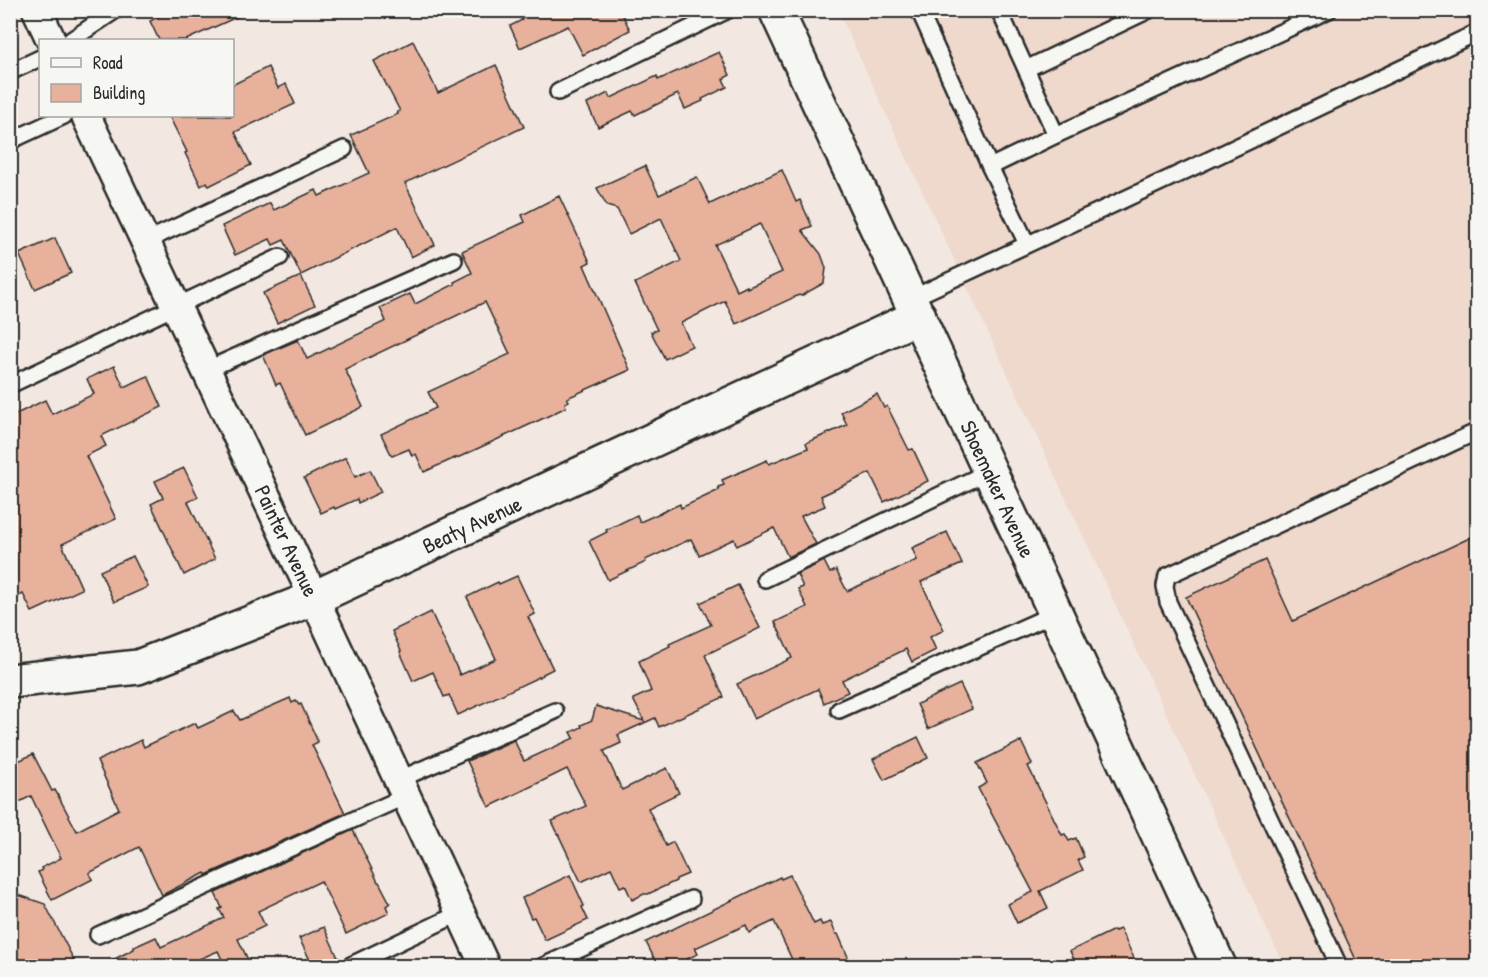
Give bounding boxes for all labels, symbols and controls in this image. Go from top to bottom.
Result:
legend [39,39,234,117]
text: Road [93,50,123,75]
text: Building [93,80,145,105]
street label: Shoemaker Avenue [953,416,1043,563]
street label: Painter Avenue [248,480,326,602]
street label: Beaty Avenue [417,488,527,560]

